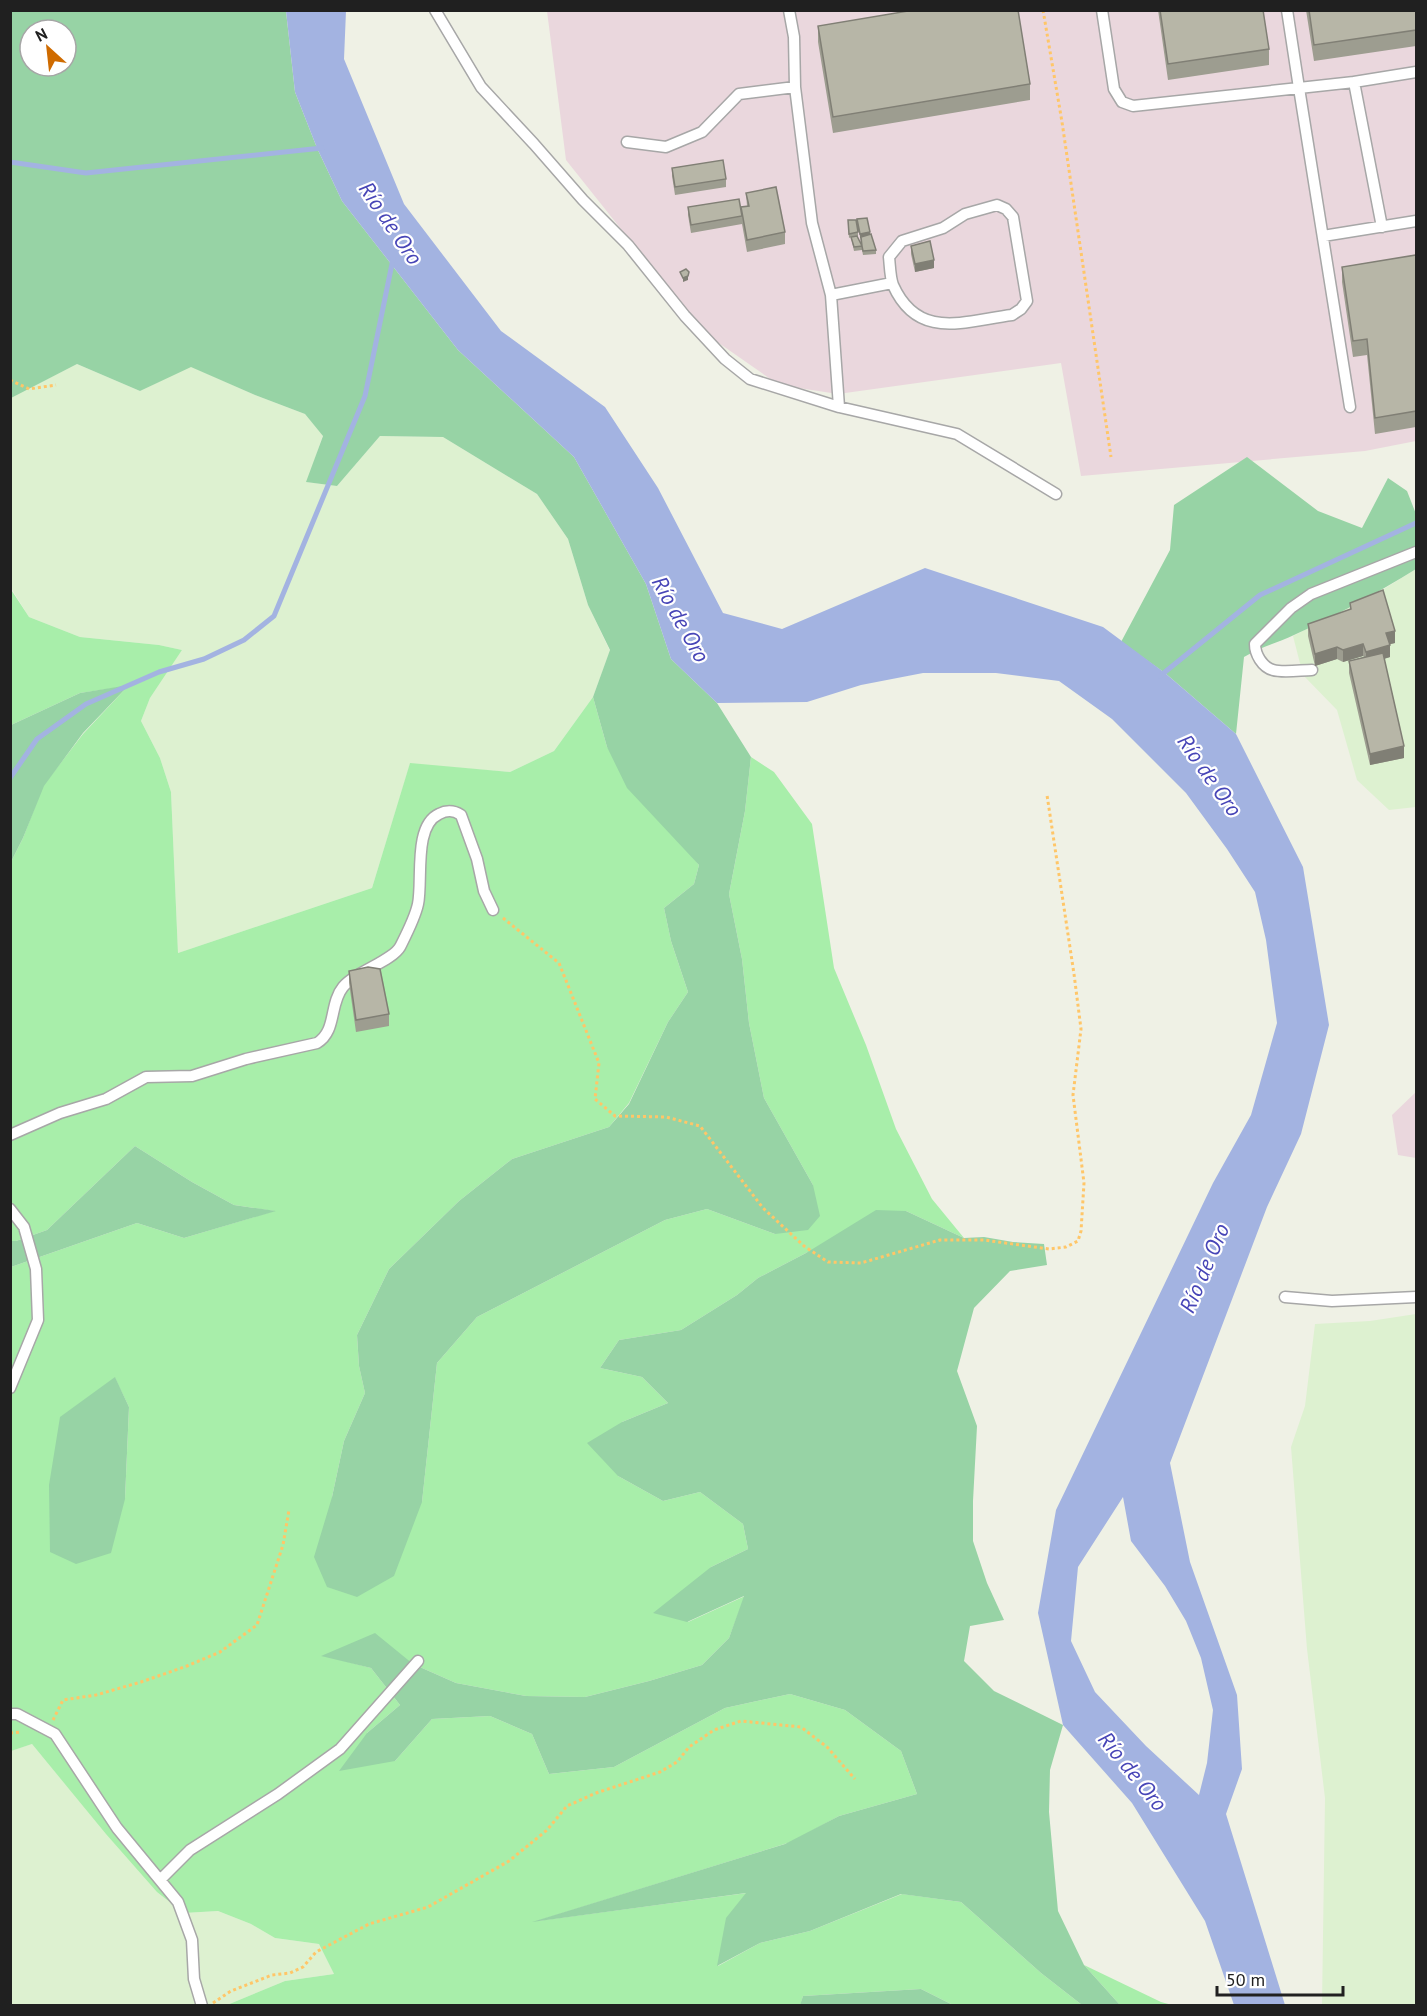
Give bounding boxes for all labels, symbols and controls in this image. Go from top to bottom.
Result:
north arrow [18,18,78,78]
text: N [32,23,50,46]
water label: Río de Oro [353,176,429,270]
water label: Río de Oro [646,571,716,667]
water label: Río de Oro [1171,728,1249,822]
water label: Río de Oro [1173,1219,1235,1317]
water label: Río de Oro [1092,1726,1174,1817]
scale bar [1217,1959,1343,1997]
text: 50 m [1226,1968,1265,1991]

